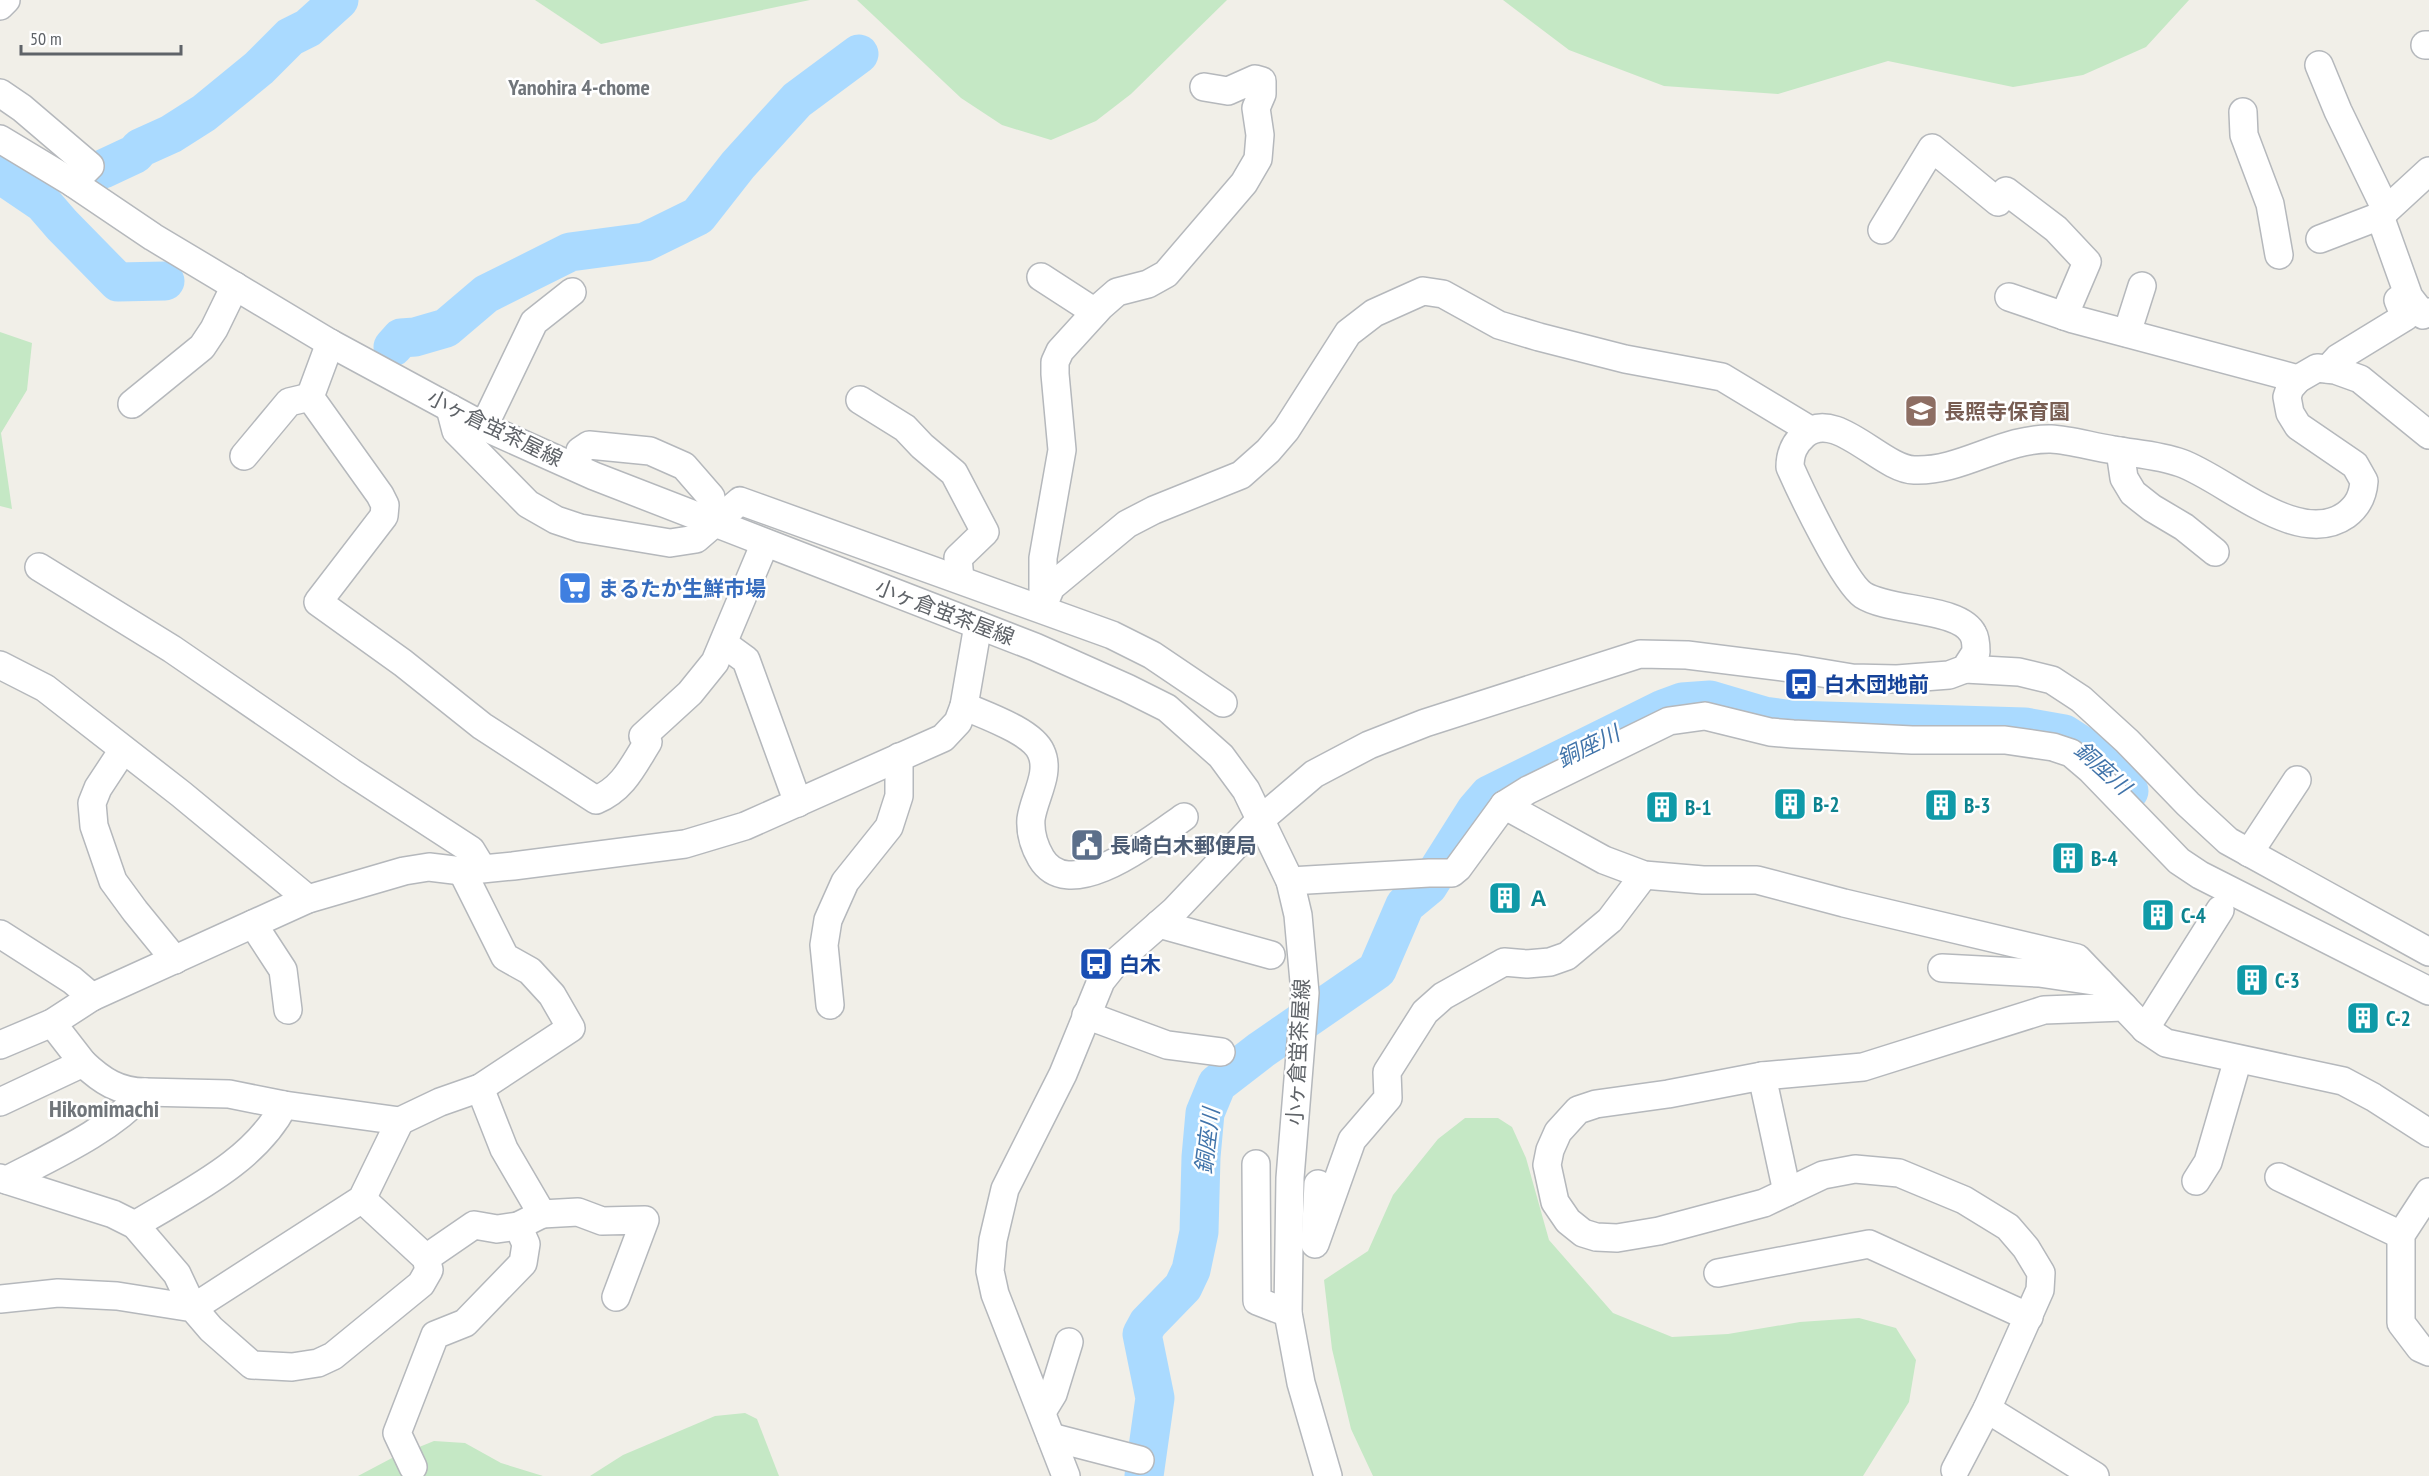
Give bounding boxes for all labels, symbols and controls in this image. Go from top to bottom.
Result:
scale bar [21,18,182,56]
text: 50 m [30,27,62,50]
district label: Yanohira 4-chome [507,73,650,101]
street label: 小ヶ倉蛍茶屋線 [423,384,567,472]
school or university icon: 長照寺保育園 [1903,393,1939,429]
place label: 長照寺保育園 [1944,398,2070,425]
supermarket icon: まるたか生鮮市場 [557,570,593,606]
street label: 小ヶ倉蛍茶屋線 [872,573,1018,651]
place label: まるたか生鮮市場 [598,575,766,602]
bus stop icon: 白木団地前 [1783,666,1819,702]
place label: 白木団地前 [1824,671,1929,698]
water label: 銅座川 [1552,718,1626,773]
water label: 銅座川 [2069,736,2138,802]
building icon: B-2 [1772,786,1808,822]
building icon: B-3 [1923,787,1959,823]
building icon: B-1 [1644,789,1680,825]
place label: B-2 [1813,791,1840,818]
place label: B-3 [1964,792,1991,819]
place label: B-1 [1685,794,1712,821]
public building icon: 長崎白木郵便局 [1069,827,1105,863]
place label: 長崎白木郵便局 [1110,832,1257,859]
building icon: B-4 [2050,840,2086,876]
place label: B-4 [2091,845,2118,872]
building icon: Ａ [1487,880,1523,916]
place label: Ａ [1528,885,1549,912]
building icon: C-4 [2140,897,2176,933]
place label: C-4 [2181,902,2206,929]
bus stop icon: 白木 [1078,946,1114,982]
place label: 白木 [1119,951,1161,978]
building icon: C-3 [2234,962,2270,998]
place label: C-3 [2275,967,2300,994]
street label: 小ヶ倉蛍茶屋線 [1281,978,1315,1126]
building icon: C-2 [2345,1000,2381,1036]
place label: C-2 [2386,1005,2411,1032]
district label: Hikomimachi [49,1093,159,1124]
water label: 銅座川 [1189,1105,1225,1175]

